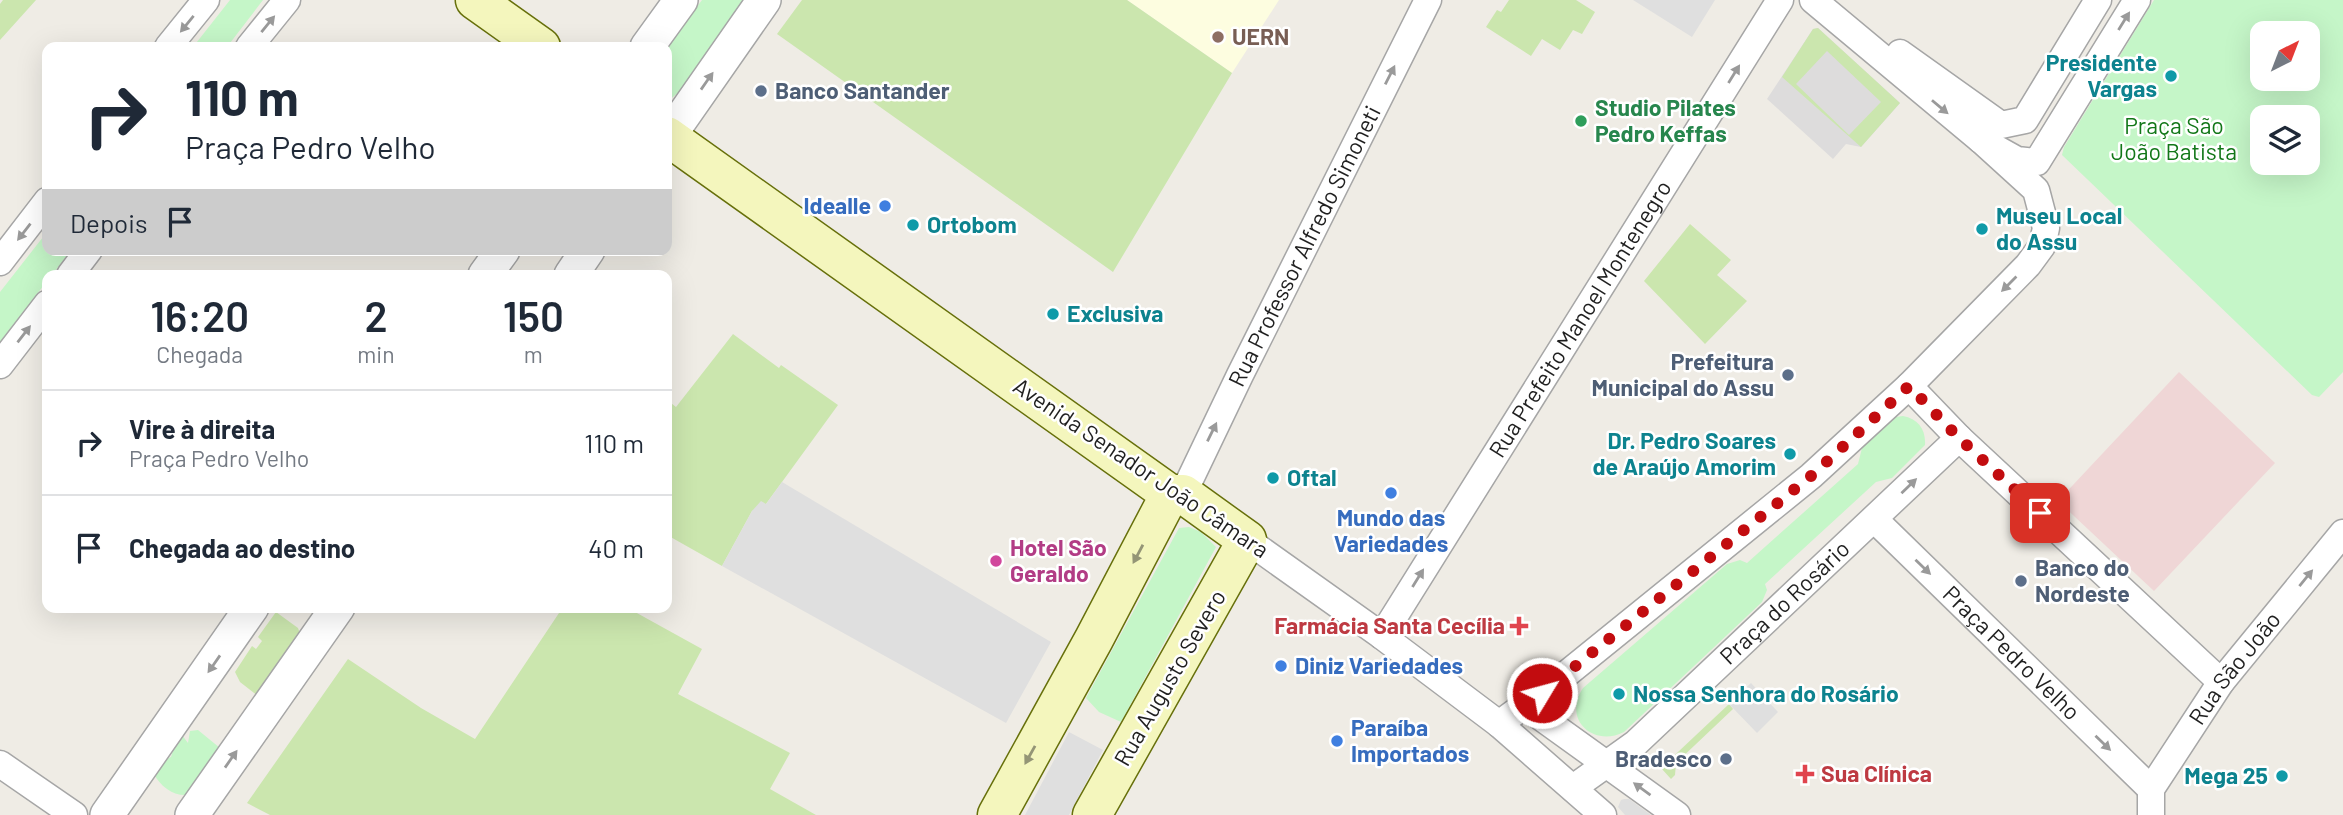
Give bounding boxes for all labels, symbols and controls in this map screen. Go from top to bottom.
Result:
one-way arrow [2118,11,2131,30]
one-way arrow [180,15,195,32]
one-way arrow [261,15,276,33]
north arrow [2250,21,2320,91]
map controls [2250,21,2320,175]
place label: UERN [1232,22,1289,50]
marker: UERN [1210,29,1226,45]
place label: Presidente Vargas [2046,48,2157,102]
one-way arrow [1728,64,1741,83]
one-way arrow [1385,65,1396,85]
text: 110 m [185,67,299,126]
marker: Presidente Vargas [2163,68,2179,84]
icon: right [70,70,161,161]
one-way arrow [700,72,714,90]
place label: Banco Santander [775,76,950,104]
marker: Banco Santander [753,83,769,99]
place label: Studio Pilates Pedro Keffas [1595,93,1736,147]
one-way arrow [1931,99,1949,114]
street label: Rua Professor Alfredo Simoneti [1222,101,1386,391]
button: layers [2250,105,2320,175]
park label: Praça São João Batista [2111,111,2237,165]
marker: Studio Pilates Pedro Keffas [1573,113,1589,129]
text: Praça Pedro Velho [185,127,436,165]
street label: Rua Prefeito Manoel Montenegro [1482,175,1677,462]
place label: Idealle [804,191,871,219]
marker: Idealle [877,198,893,214]
place label: Museu Local do Assu [1996,201,2122,255]
icon: arrive [161,203,199,241]
text: Depois [70,207,147,238]
place label: Ortobom [927,210,1017,238]
marker: Ortobom [905,217,921,233]
marker: Museu Local do Assu [1974,221,1990,237]
one-way arrow [16,222,31,240]
one-way arrow [2001,275,2018,292]
text: 16:20 [150,290,249,340]
text: 2 [364,290,388,340]
text: 150 [503,290,564,340]
place label: Exclusiva [1067,299,1163,327]
marker: Exclusiva [1045,306,1061,322]
one-way arrow [16,326,31,344]
text: Chegada [156,340,243,368]
text: min [357,340,395,368]
text: m [524,340,543,368]
place label: Prefeitura Municipal do Assu [1592,347,1774,401]
marker: Prefeitura Municipal do Assu [1780,367,1796,383]
street label: Avenida Senador João Câmara [1009,371,1275,563]
text: Vire à direita [129,413,275,444]
one-way arrow [1206,422,1218,442]
icon: right [70,424,108,462]
place label: Dr. Pedro Soares de Araújo Amorim [1592,426,1776,480]
text: 110 m [584,427,644,458]
text: Praça Pedro Velho [129,444,309,472]
marker: Dr. Pedro Soares de Araújo Amorim [1782,446,1798,462]
place label: Oftal [1287,463,1337,491]
marker: Oftal [1265,470,1281,486]
one-way arrow [1900,478,1917,494]
pin [2010,483,2070,543]
marker: Mundo das Variedades [1383,485,1399,501]
icon: arrive [2021,494,2059,532]
place label: Mundo das Variedades [1334,503,1448,557]
icon: arrive [70,529,108,567]
text: Chegada ao destino [129,532,355,563]
text: 40 m [588,532,644,563]
place label: Hotel São Geraldo [1010,533,1107,587]
street label: Praça do Rosário [1713,534,1855,670]
one-way arrow [1133,545,1145,565]
marker: Hotel São Geraldo [988,553,1004,569]
place label: Banco do Nordeste [2035,553,2130,607]
one-way arrow [1914,558,1931,574]
one-way arrow [1411,568,1424,587]
one-way arrow [2299,569,2314,587]
marker: Banco do Nordeste [2013,573,2029,589]
street label: Praça Pedro Velho [1938,579,2087,725]
street label: Rua Augusto Severo [1107,584,1231,771]
street label: Rua São João [2182,606,2286,730]
place label: Farmácia Santa Cecília [1274,611,1505,639]
marker: Farmácia Santa Cecília [1511,618,1527,634]
place label: Diniz Variedades [1295,651,1463,679]
one-way arrow [207,655,221,673]
position arrow [1505,656,1579,730]
marker: Diniz Variedades [1273,658,1289,674]
place label: Nossa Senhora do Rosário [1633,679,1899,707]
marker: Nossa Senhora do Rosário [1611,686,1627,702]
place label: Paraíba Importados [1351,713,1469,767]
marker: Paraíba Importados [1329,733,1345,749]
one-way arrow [2095,734,2112,751]
place label: Bradesco [1615,744,1712,772]
one-way arrow [1024,745,1036,764]
one-way arrow [224,750,238,768]
marker: Bradesco [1718,751,1734,767]
place label: Sua Clínica [1821,759,1932,787]
place label: Mega 25 [2184,761,2268,789]
marker: Sua Clínica [1795,764,1815,784]
marker: Mega 25 [2274,768,2290,784]
one-way arrow [1633,782,1651,796]

